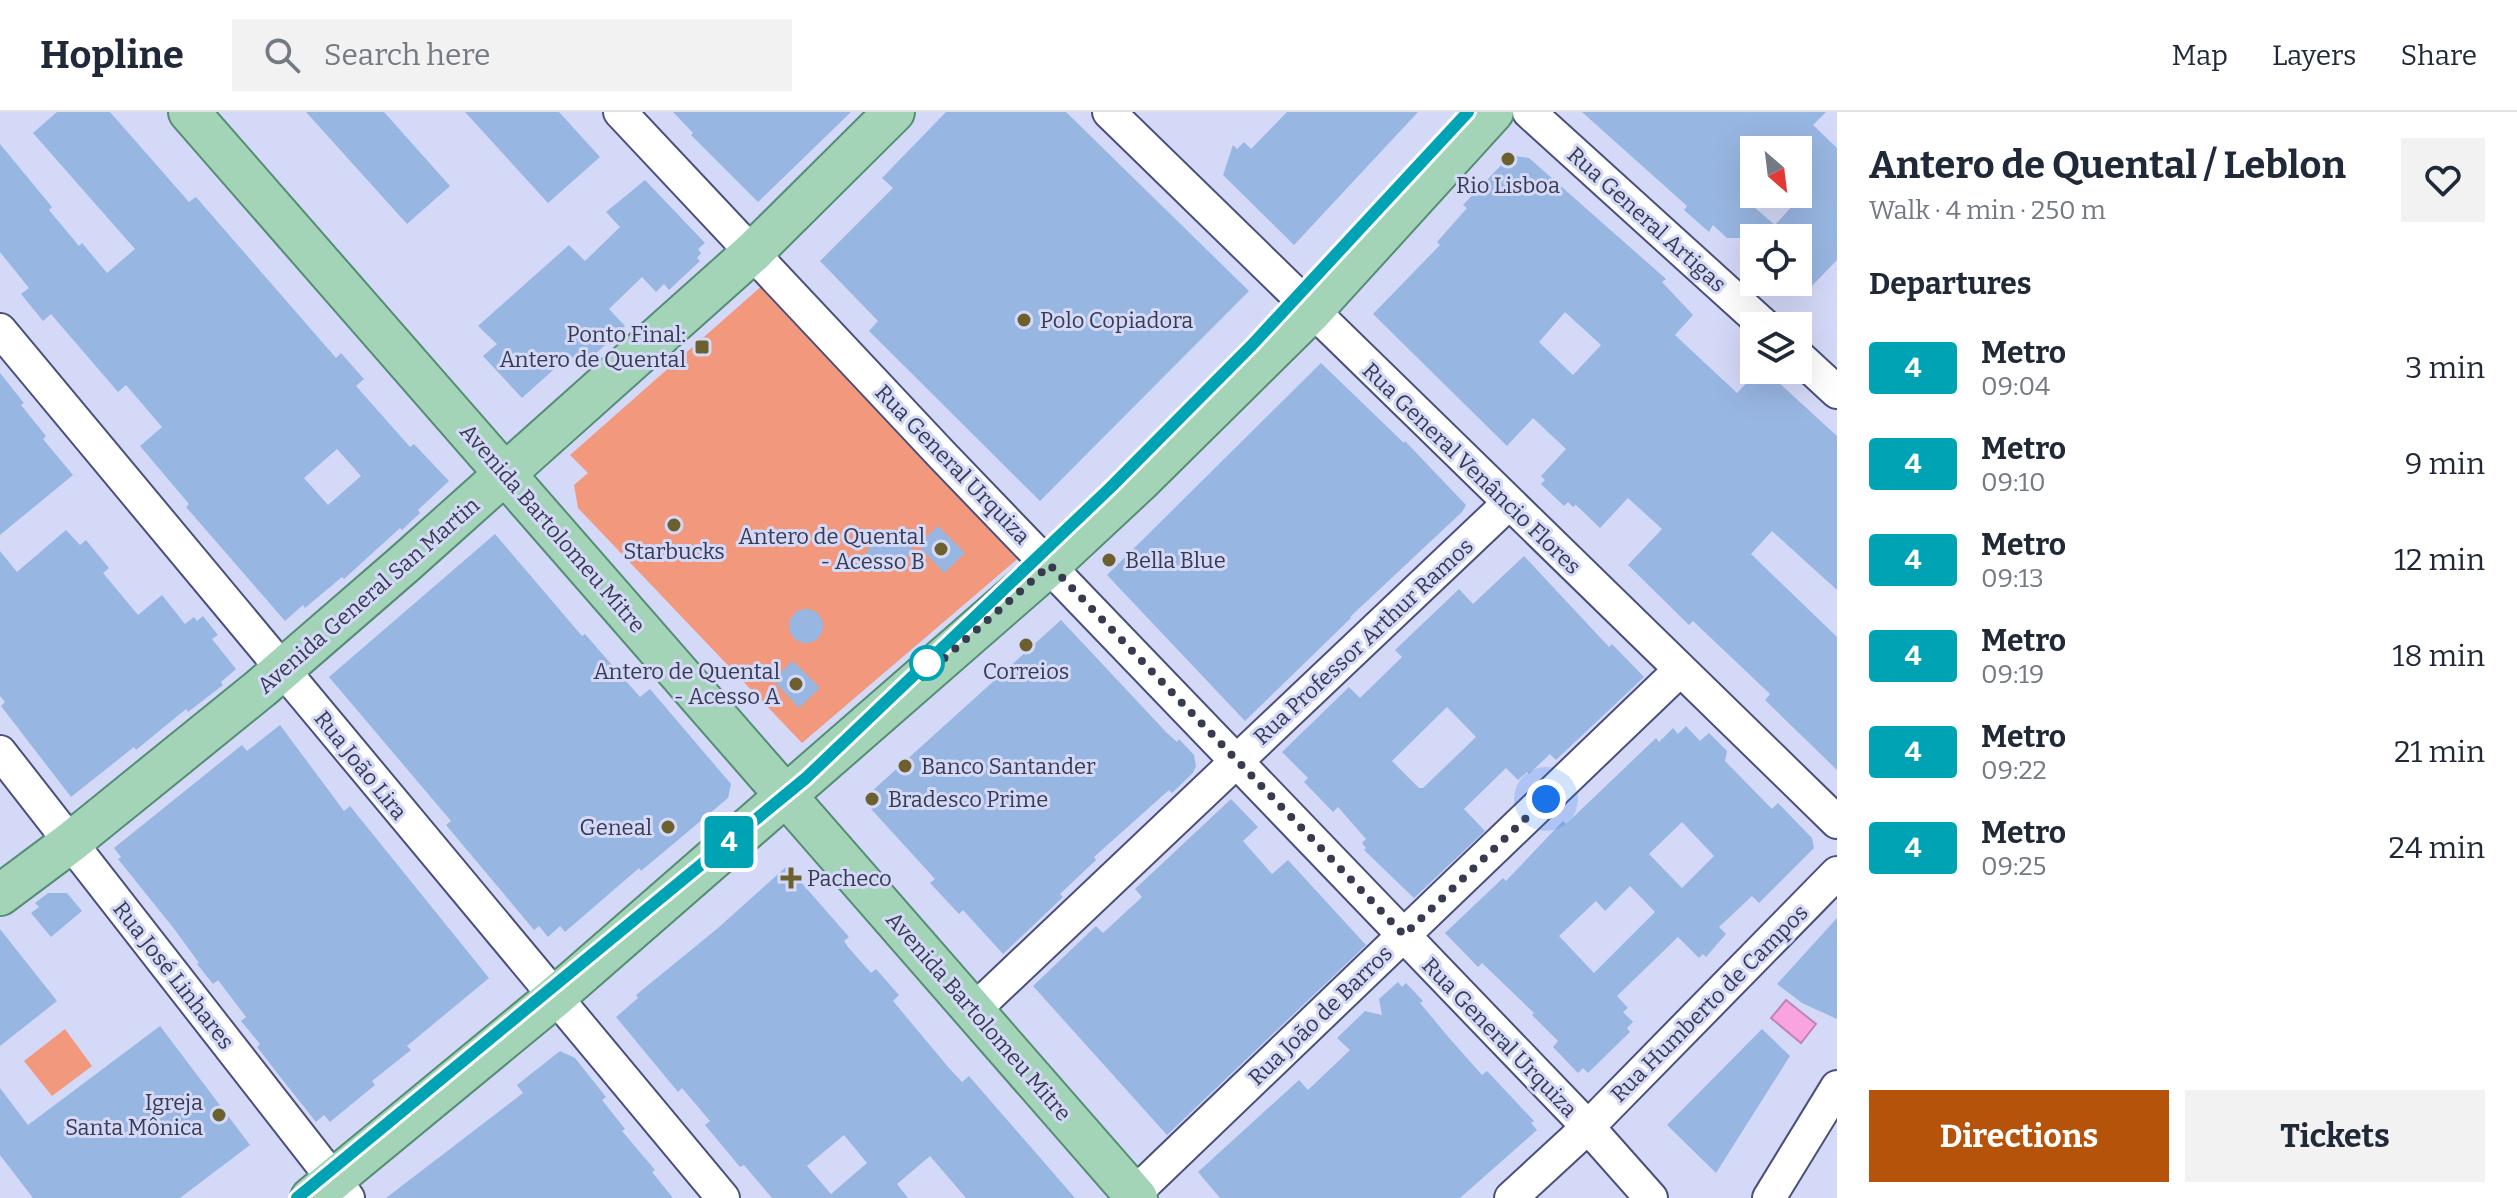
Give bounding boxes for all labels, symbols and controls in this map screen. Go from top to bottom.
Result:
search box [232,19,792,91]
text: Hopline [40,32,184,78]
icon: search [260,33,304,77]
text: Search here [324,37,490,73]
text: Map [2171,39,2228,72]
text: Layers [2272,39,2356,72]
text: Share [2400,39,2477,72]
north arrow [1740,136,1812,208]
map controls [1740,136,1812,384]
button: heart [2401,138,2485,222]
street label: Rua General Artigas [1562,141,1732,298]
text: Antero de Quental / Leblon [1869,142,2346,188]
marker: Rio Lisboa [1499,150,1517,168]
place label: Rio Lisboa [1456,172,1560,199]
text: Walk · 4 min · 250 m [1869,195,2106,226]
button: locate [1740,224,1812,296]
text: Departures [1869,266,2032,302]
place label: Polo Copiadora [1040,307,1193,334]
marker: Polo Copiadora [1015,311,1033,329]
button: layers [1740,312,1812,384]
place label: Ponto Final: Antero de Quental [499,321,686,373]
text: Metro [1981,335,2066,371]
marker: Ponto Final: Antero de Quental [693,338,711,356]
text: 3 min [2405,350,2485,386]
text: 4 [1904,351,1922,384]
street label: Rua General Venâncio Flores [1357,357,1586,580]
text: 09:04 [1981,371,2050,402]
street label: Rua General Urquiza [870,379,1036,550]
street label: Avenida Bartolomeu Mitre [454,418,651,639]
text: Metro [1981,431,2066,467]
text: 9 min [2405,446,2485,482]
text: 4 [1904,447,1922,480]
text: 09:10 [1981,467,2046,498]
street label: Avenida General San Martin [252,491,485,699]
marker: Starbucks [665,516,683,534]
place label: Antero de Quental - Acesso B [738,523,925,575]
text: Metro [1981,527,2066,563]
street label: Rua Professor Arthur Ramos [1248,532,1479,750]
place label: Starbucks [623,538,725,565]
marker: Antero de Quental - Acesso B [932,540,950,558]
text: 12 min [2394,542,2485,578]
text: 4 [1904,543,1922,576]
place label: Bella Blue [1125,547,1226,574]
marker: Bella Blue [1100,551,1118,569]
text: 09:13 [1981,563,2044,594]
text: Metro [1981,623,2066,659]
marker: Correios [1017,636,1035,654]
text: 18 min [2392,638,2485,674]
text: 4 [1904,639,1922,672]
unlabelled marker [910,646,944,680]
place label: Antero de Quental - Acesso A [593,658,780,710]
place label: Correios [983,658,1069,685]
text: 09:19 [1981,659,2044,690]
marker: Antero de Quental - Acesso A [787,675,805,693]
street label: Rua João Lira [308,705,413,825]
text: Metro [1981,719,2066,755]
text: 21 min [2394,734,2485,770]
text: 4 [1904,735,1922,768]
place label: Banco Santander [921,753,1096,780]
text: 09:22 [1981,755,2047,786]
marker: Banco Santander [896,757,914,775]
your location [1526,779,1566,819]
place label: Bradesco Prime [888,786,1048,813]
marker: Bradesco Prime [863,790,881,808]
place label: Geneal [579,814,652,841]
text: Metro [1981,815,2066,851]
line badge: 4 [703,816,755,868]
marker: Geneal [659,818,677,836]
text: 4 [720,825,738,858]
text: 24 min [2389,830,2485,866]
text: 4 [1904,831,1922,864]
text: 09:25 [1981,851,2046,882]
place label: Pacheco [807,865,892,892]
marker: Pacheco [782,869,800,887]
street label: Rua José Linhares [107,896,240,1055]
street label: Rua Humberto de Campos [1605,899,1814,1108]
street label: Avenida Bartolomeu Mitre [880,906,1077,1127]
street label: Rua João de Barros [1243,940,1398,1091]
street label: Rua General Urquiza [1417,952,1583,1123]
place label: Igreja Santa Mônica [65,1089,203,1141]
button: Directions [1869,1090,2169,1182]
button: Tickets [2185,1090,2485,1182]
marker: Igreja Santa Mônica [210,1106,228,1124]

